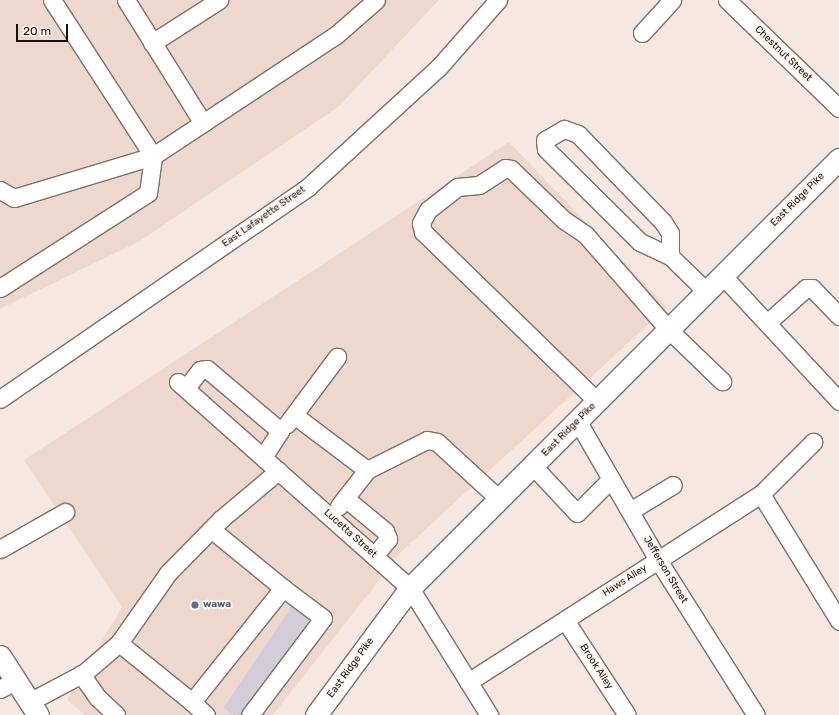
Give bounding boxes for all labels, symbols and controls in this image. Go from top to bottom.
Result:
scale bar [18,16,70,42]
text: 20 m [23,24,51,38]
street label: Chestnut Street [752,24,814,84]
street label: East Ridge Pike [769,171,827,229]
street label: East Lafayette Street [220,184,308,250]
street label: East Ridge Pike [540,401,598,459]
street label: Lucetta Street [321,507,379,561]
street label: Jefferson Street [640,534,690,606]
street label: Haws Alley [601,562,649,600]
place label: wawa [203,599,231,611]
marker: wawa [190,600,200,610]
street label: East Ridge Pike [325,636,377,700]
street label: Brook Alley [577,642,615,692]

